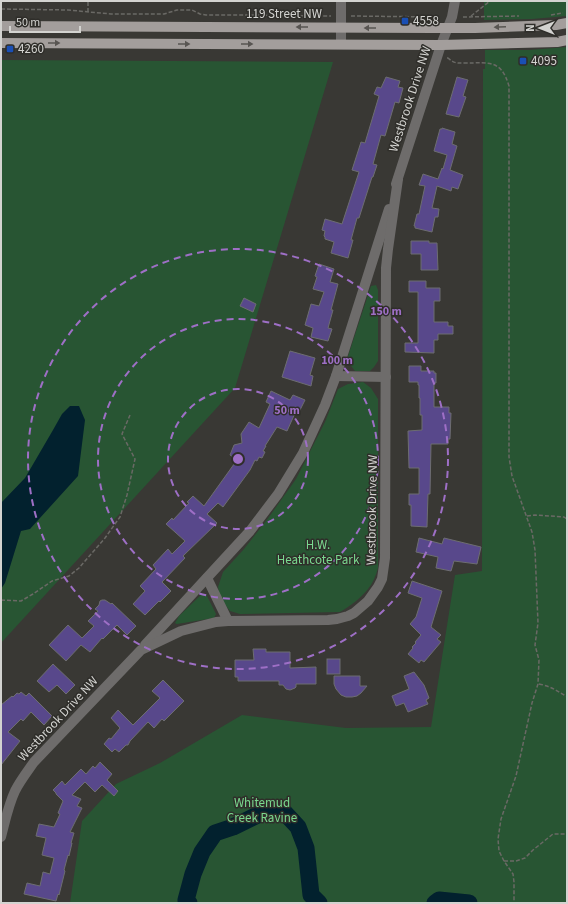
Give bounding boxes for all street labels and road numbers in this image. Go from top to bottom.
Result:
street label: 119 Street NW [246,5,322,23]
street label: Westbrook Drive NW [384,44,436,154]
street label: Westbrook Drive NW [362,455,382,565]
street label: Westbrook Drive NW [14,673,102,765]

